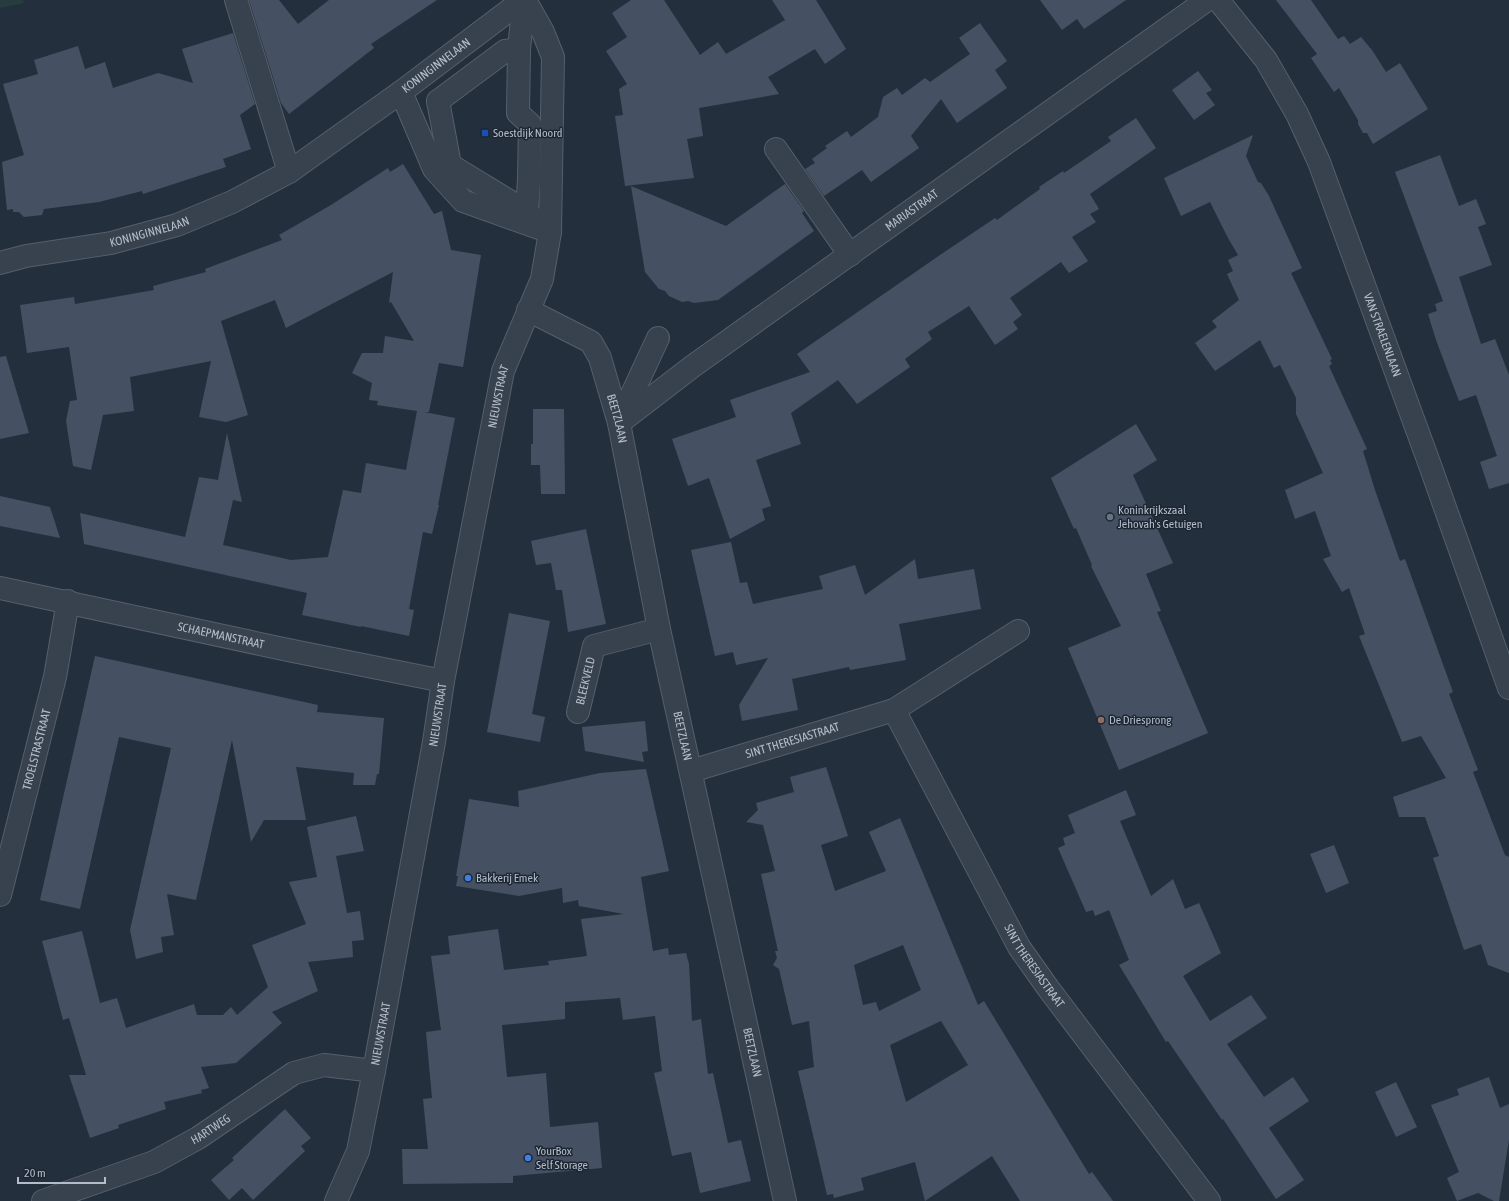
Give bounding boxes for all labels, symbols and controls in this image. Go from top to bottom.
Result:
street label: KONINGINNELAAN [399,35,473,96]
place label: Soestdijk Noord [493,126,562,140]
marker: Soestdijk Noord [480,128,490,138]
street label: MARIASTRAAT [883,186,942,234]
street label: KONINGINNELAAN [108,214,191,250]
street label: VAN STRAELENLAAN [1361,291,1404,379]
street label: NIEUWSTRAAT [485,362,512,429]
street label: BEETZLAAN [604,392,630,444]
place label: Koninkrijkszaal Jehovah's Getuigen [1118,503,1202,531]
marker: Koninkrijkszaal Jehovah's Getuigen [1105,512,1115,522]
street label: SCHAEPMANSTRAAT [176,619,266,652]
street label: BLEEKVELD [573,655,598,706]
street label: NIEUWSTRAAT [426,682,450,748]
street label: TROELSTRASTRAAT [20,707,54,792]
street label: BEETZLAAN [670,710,695,762]
place label: De Driesprong [1109,713,1172,727]
marker: De Driesprong [1096,715,1106,725]
street label: SINT THERESIASTRAAT [744,720,842,761]
place label: Bakkerij Emek [476,871,539,885]
marker: Bakkerij Emek [463,873,473,883]
street label: SINT THERESIASTRAAT [1001,922,1068,1011]
street label: NIEUWSTRAAT [368,1000,394,1067]
street label: BEETZLAAN [740,1026,764,1078]
street label: HARTWEG [189,1111,233,1147]
place label: YourBox Self Storage [536,1144,588,1172]
marker: YourBox Self Storage [523,1153,533,1163]
scale bar [18,1159,105,1185]
text: 20 m [24,1166,46,1180]

